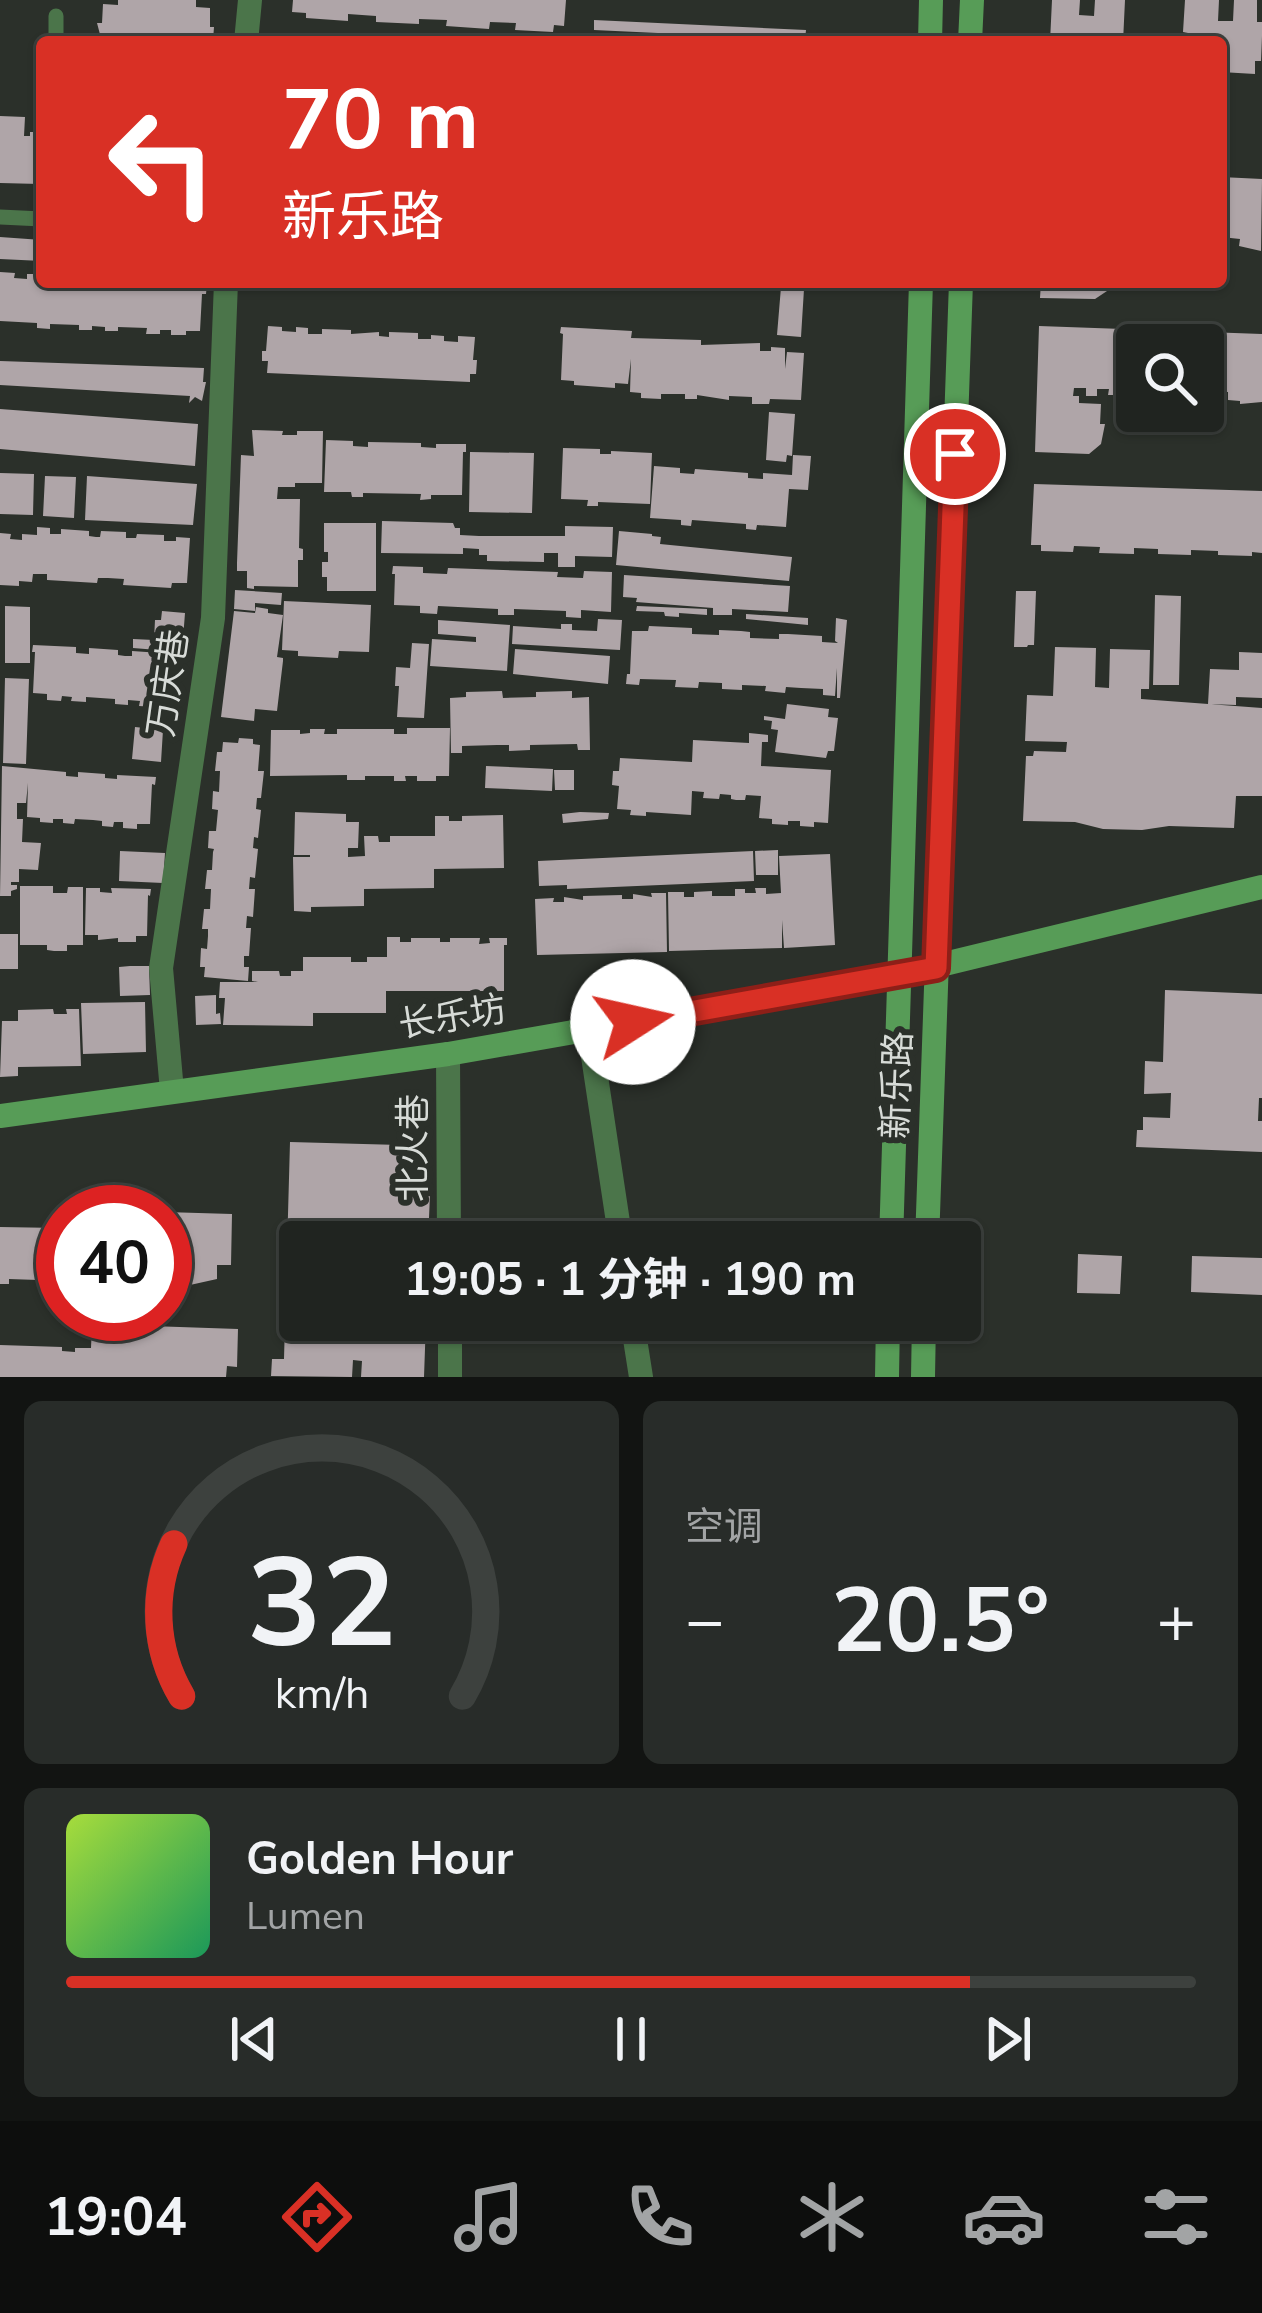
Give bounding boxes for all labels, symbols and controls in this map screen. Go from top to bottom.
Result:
text: 70 m [282,63,479,178]
icon: left [84,84,240,240]
text: 新乐路 [282,180,444,254]
map controls [1116,324,1224,432]
button: search [1116,324,1224,432]
pin [904,403,1006,505]
icon: arrive [922,421,988,487]
street label: 万庆巷 [137,626,200,740]
position arrow [570,959,696,1085]
street label: 长乐坊 [395,985,509,1050]
street label: 新乐路 [871,1030,924,1140]
street label: 北火巷 [389,1094,438,1202]
speed limit sign: 40 [36,1185,192,1341]
text: 19:05 · 1 分钟 · 190 m [404,1250,856,1311]
text: 空调 [685,1501,763,1554]
text: 32 [247,1519,396,1689]
text: 20.5° [831,1560,1050,1683]
text: − [685,1576,725,1666]
text: + [1156,1576,1196,1666]
text: km/h [274,1664,369,1722]
text: Golden Hour [246,1829,513,1890]
text: Lumen [246,1890,365,1943]
icon: previous [221,2006,287,2072]
icon: pause [598,2006,664,2072]
icon: next [975,2006,1041,2072]
icon: directions [275,2175,359,2259]
icon: music [447,2175,531,2259]
icon: phone [618,2175,702,2259]
icon: climate [790,2175,874,2259]
icon: car [962,2175,1046,2259]
icon: filters [1134,2175,1218,2259]
text: 19:04 [44,2180,187,2254]

